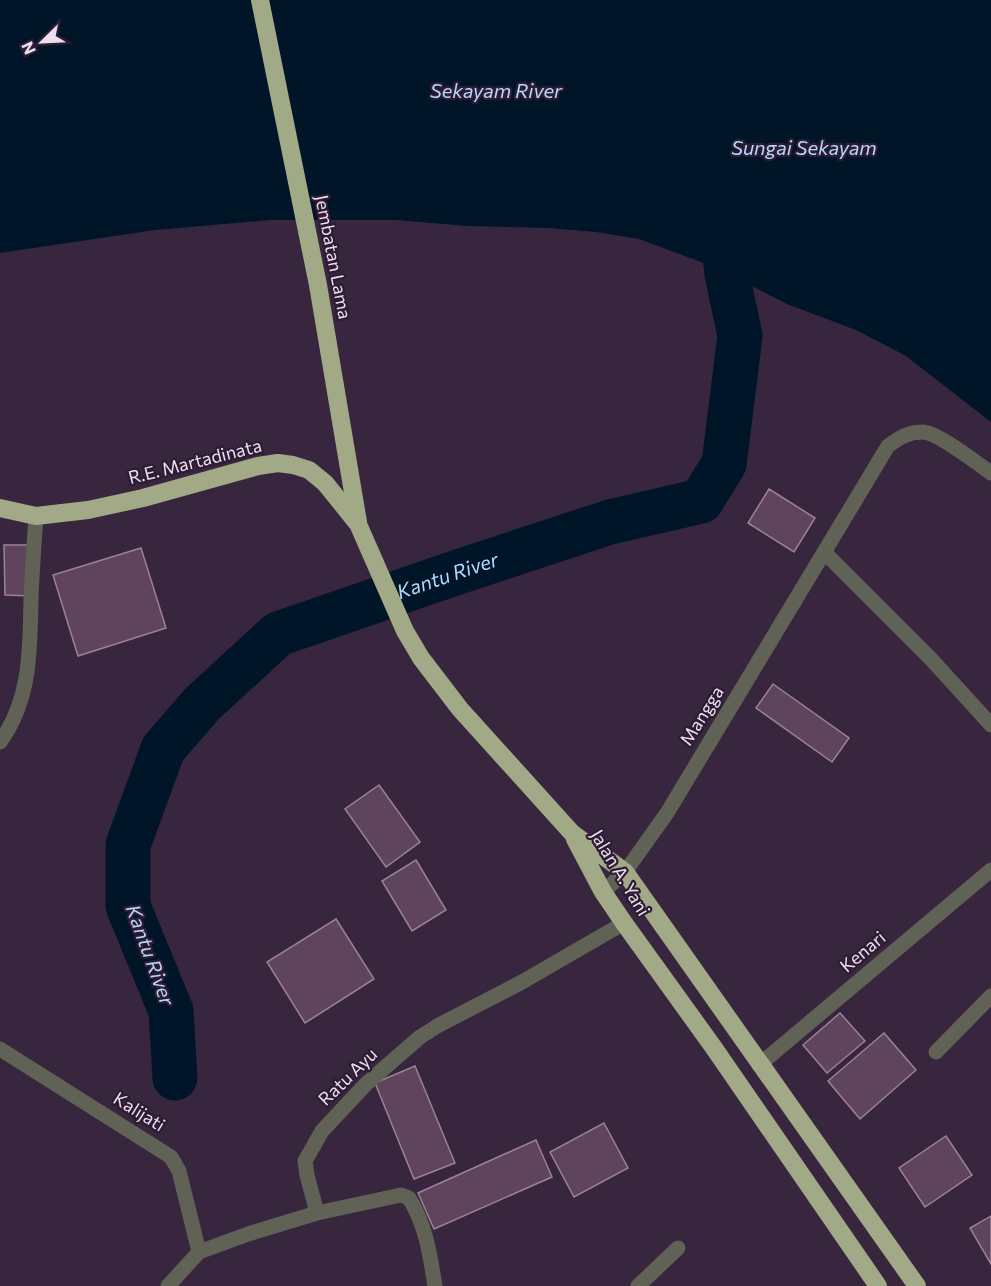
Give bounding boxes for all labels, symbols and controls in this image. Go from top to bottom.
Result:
north arrow [12,12,72,72]
text: N [17,39,39,58]
water label: Sekayam River [430,78,563,102]
water label: Sungai Sekayam [731,135,877,159]
street label: Jembatan Lama [311,193,357,321]
street label: R.E. Martadinata [126,434,264,488]
water label: Kantu River [393,546,502,603]
street label: Mangga [674,682,728,749]
street label: Jalan A. Yani [586,825,655,920]
water label: Kantu River [122,901,181,1009]
street label: Kenari [835,926,890,977]
street label: Ratu Ayu [313,1043,381,1110]
street label: Kalijati [110,1087,169,1136]

